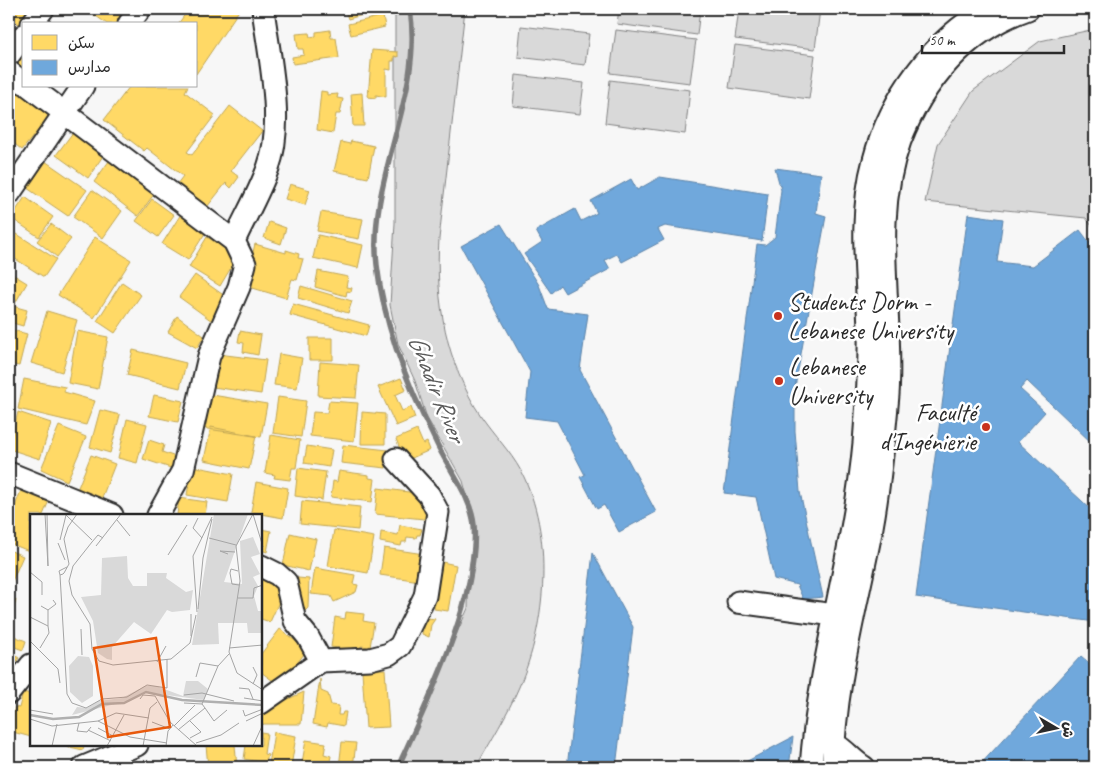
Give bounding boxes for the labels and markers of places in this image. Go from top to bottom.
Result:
place label: Students Dorm - Lebanese University [788,286,956,347]
marker: Students Dorm - Lebanese University [772,310,784,322]
place label: Lebanese University [789,351,875,412]
marker: Lebanese University [773,375,785,387]
place label: Faculté d'Ingénierie [879,397,980,458]
marker: Faculté d'Ingénierie [980,421,992,433]

